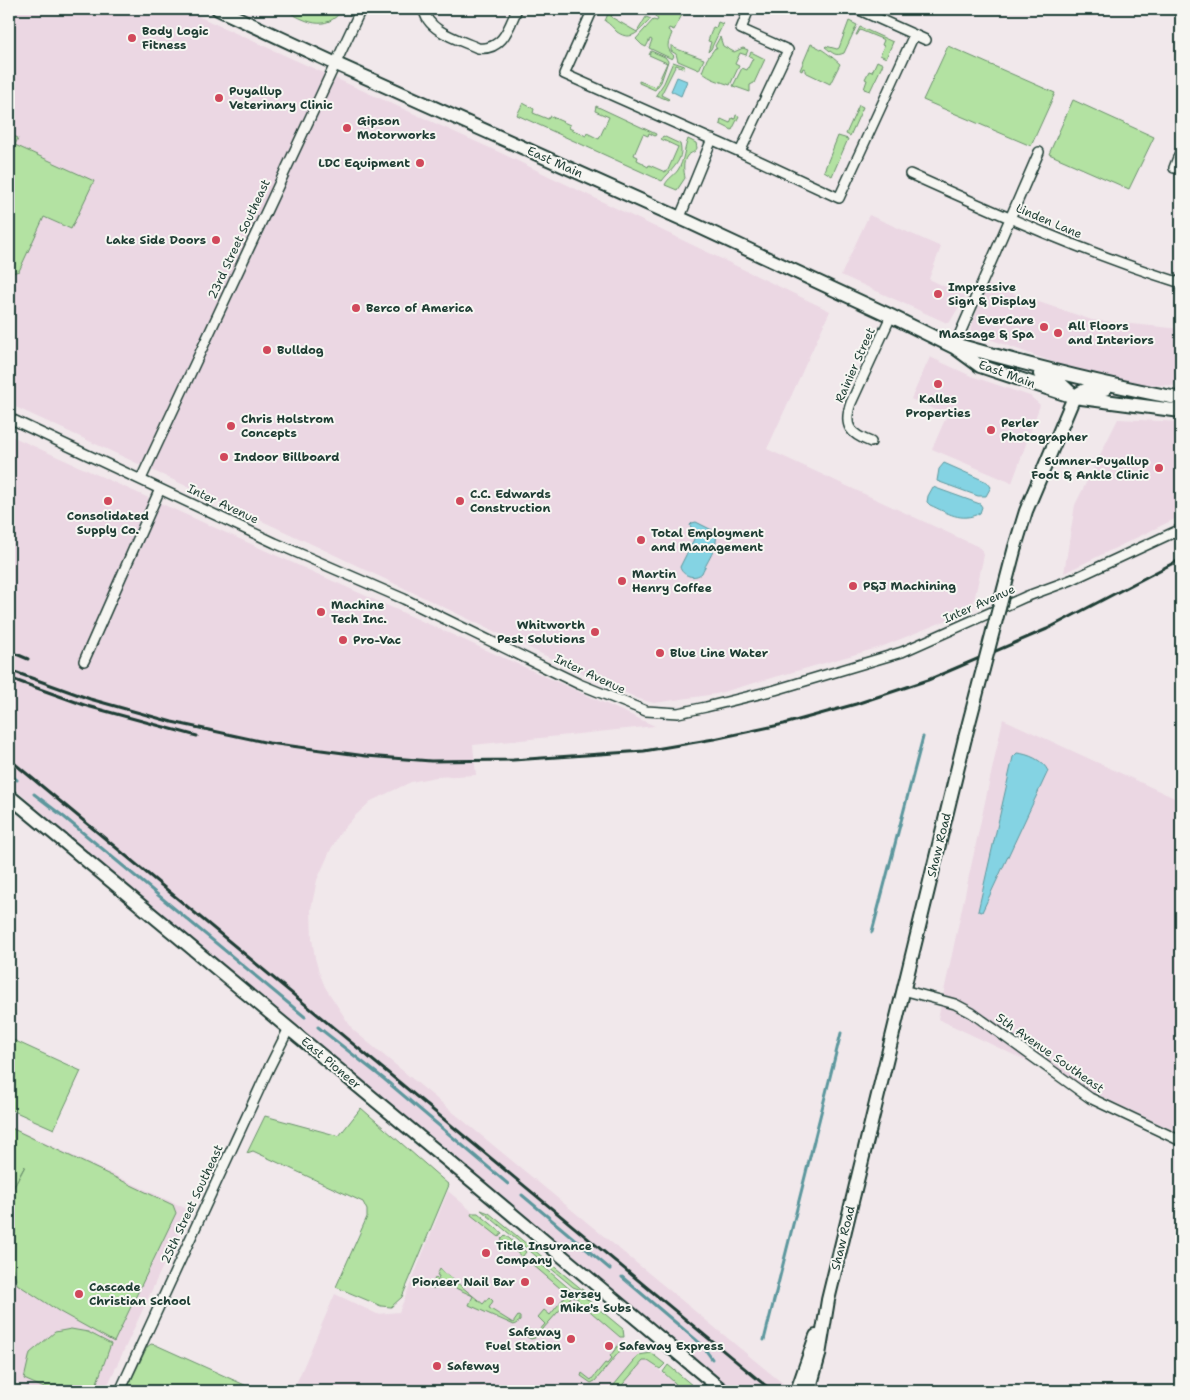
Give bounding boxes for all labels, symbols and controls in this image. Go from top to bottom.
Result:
place label: Body Logic Fitness [142,23,209,53]
marker: Body Logic Fitness [126,32,138,44]
place label: Puyallup Veterinary Clinic [229,83,333,113]
marker: Puyallup Veterinary Clinic [213,92,225,104]
place label: Gipson Motorworks [357,113,436,143]
marker: Gipson Motorworks [341,122,353,134]
street label: East Main [525,143,585,181]
place label: LDC Equipment [318,155,410,171]
marker: LDC Equipment [414,157,426,169]
street label: 23rd Street Southeast [204,177,274,301]
street label: Linden Lane [1013,200,1085,242]
place label: Lake Side Doors [106,232,206,248]
marker: Lake Side Doors [210,234,222,246]
place label: Impressive Sign & Display [948,279,1036,309]
marker: Impressive Sign & Display [932,288,944,300]
place label: Berco of America [366,300,474,316]
marker: Berco of America [350,302,362,314]
place label: EverCare Massage & Spa [939,312,1035,342]
place label: All Floors and Interiors [1068,318,1154,348]
marker: EverCare Massage & Spa [1038,321,1050,333]
street label: Rainier Street [831,325,879,405]
marker: All Floors and Interiors [1052,327,1064,339]
place label: Bulldog [277,342,324,358]
marker: Bulldog [261,344,273,356]
street label: East Main [976,356,1038,392]
marker: Kalles Properties [932,378,944,390]
place label: Kalles Properties [905,391,971,421]
place label: Chris Holstrom Concepts [241,411,334,441]
place label: Perler Photographer [1001,415,1089,445]
marker: Chris Holstrom Concepts [225,420,237,432]
marker: Perler Photographer [985,424,997,436]
place label: Indoor Billboard [234,449,340,465]
marker: Indoor Billboard [218,451,230,463]
place label: Sumner-Puyallup Foot & Ankle Clinic [1031,453,1149,483]
marker: Sumner-Puyallup Foot & Ankle Clinic [1153,462,1165,474]
street label: Inter Avenue [185,480,261,528]
place label: C.C. Edwards Construction [470,486,551,516]
marker: Consolidated Supply Co. [102,495,114,507]
marker: C.C. Edwards Construction [454,495,466,507]
place label: Consolidated Supply Co. [67,508,149,538]
place label: Total Employment and Management [651,525,764,555]
marker: Total Employment and Management [635,534,647,546]
place label: Martin Henry Coffee [632,566,712,596]
marker: Martin Henry Coffee [616,575,628,587]
place label: P&J Machining [863,578,956,594]
marker: P&J Machining [847,580,859,592]
street label: Inter Avenue [941,581,1018,627]
place label: Machine Tech Inc. [331,597,387,627]
marker: Machine Tech Inc. [315,606,327,618]
place label: Whitworth Pest Solutions [497,617,585,647]
marker: Whitworth Pest Solutions [589,626,601,638]
place label: Pro-Vac [353,632,401,648]
marker: Pro-Vac [337,634,349,646]
place label: Blue Line Water [670,645,769,661]
marker: Blue Line Water [654,647,666,659]
street label: Inter Avenue [552,650,628,698]
street label: Shaw Road [923,811,955,879]
street label: 5th Avenue Southeast [993,1010,1107,1096]
street label: East Pioneer [298,1033,364,1093]
street label: 25th Street Southeast [157,1142,227,1266]
street label: Shaw Road [827,1204,859,1272]
place label: Title Insurance Company [496,1238,592,1268]
marker: Title Insurance Company [480,1247,492,1259]
place label: Pioneer Nail Bar [412,1274,516,1290]
marker: Pioneer Nail Bar [519,1276,531,1288]
place label: Cascade Christian School [89,1279,191,1309]
place label: Jersey Mike's Subs [560,1286,631,1316]
marker: Cascade Christian School [73,1288,85,1300]
marker: Jersey Mike's Subs [544,1295,556,1307]
place label: Safeway Fuel Station [485,1324,561,1354]
marker: Safeway Fuel Station [565,1333,577,1345]
place label: Safeway Express [619,1338,724,1354]
marker: Safeway Express [603,1340,615,1352]
place label: Safeway [447,1358,500,1374]
marker: Safeway [431,1360,443,1372]

